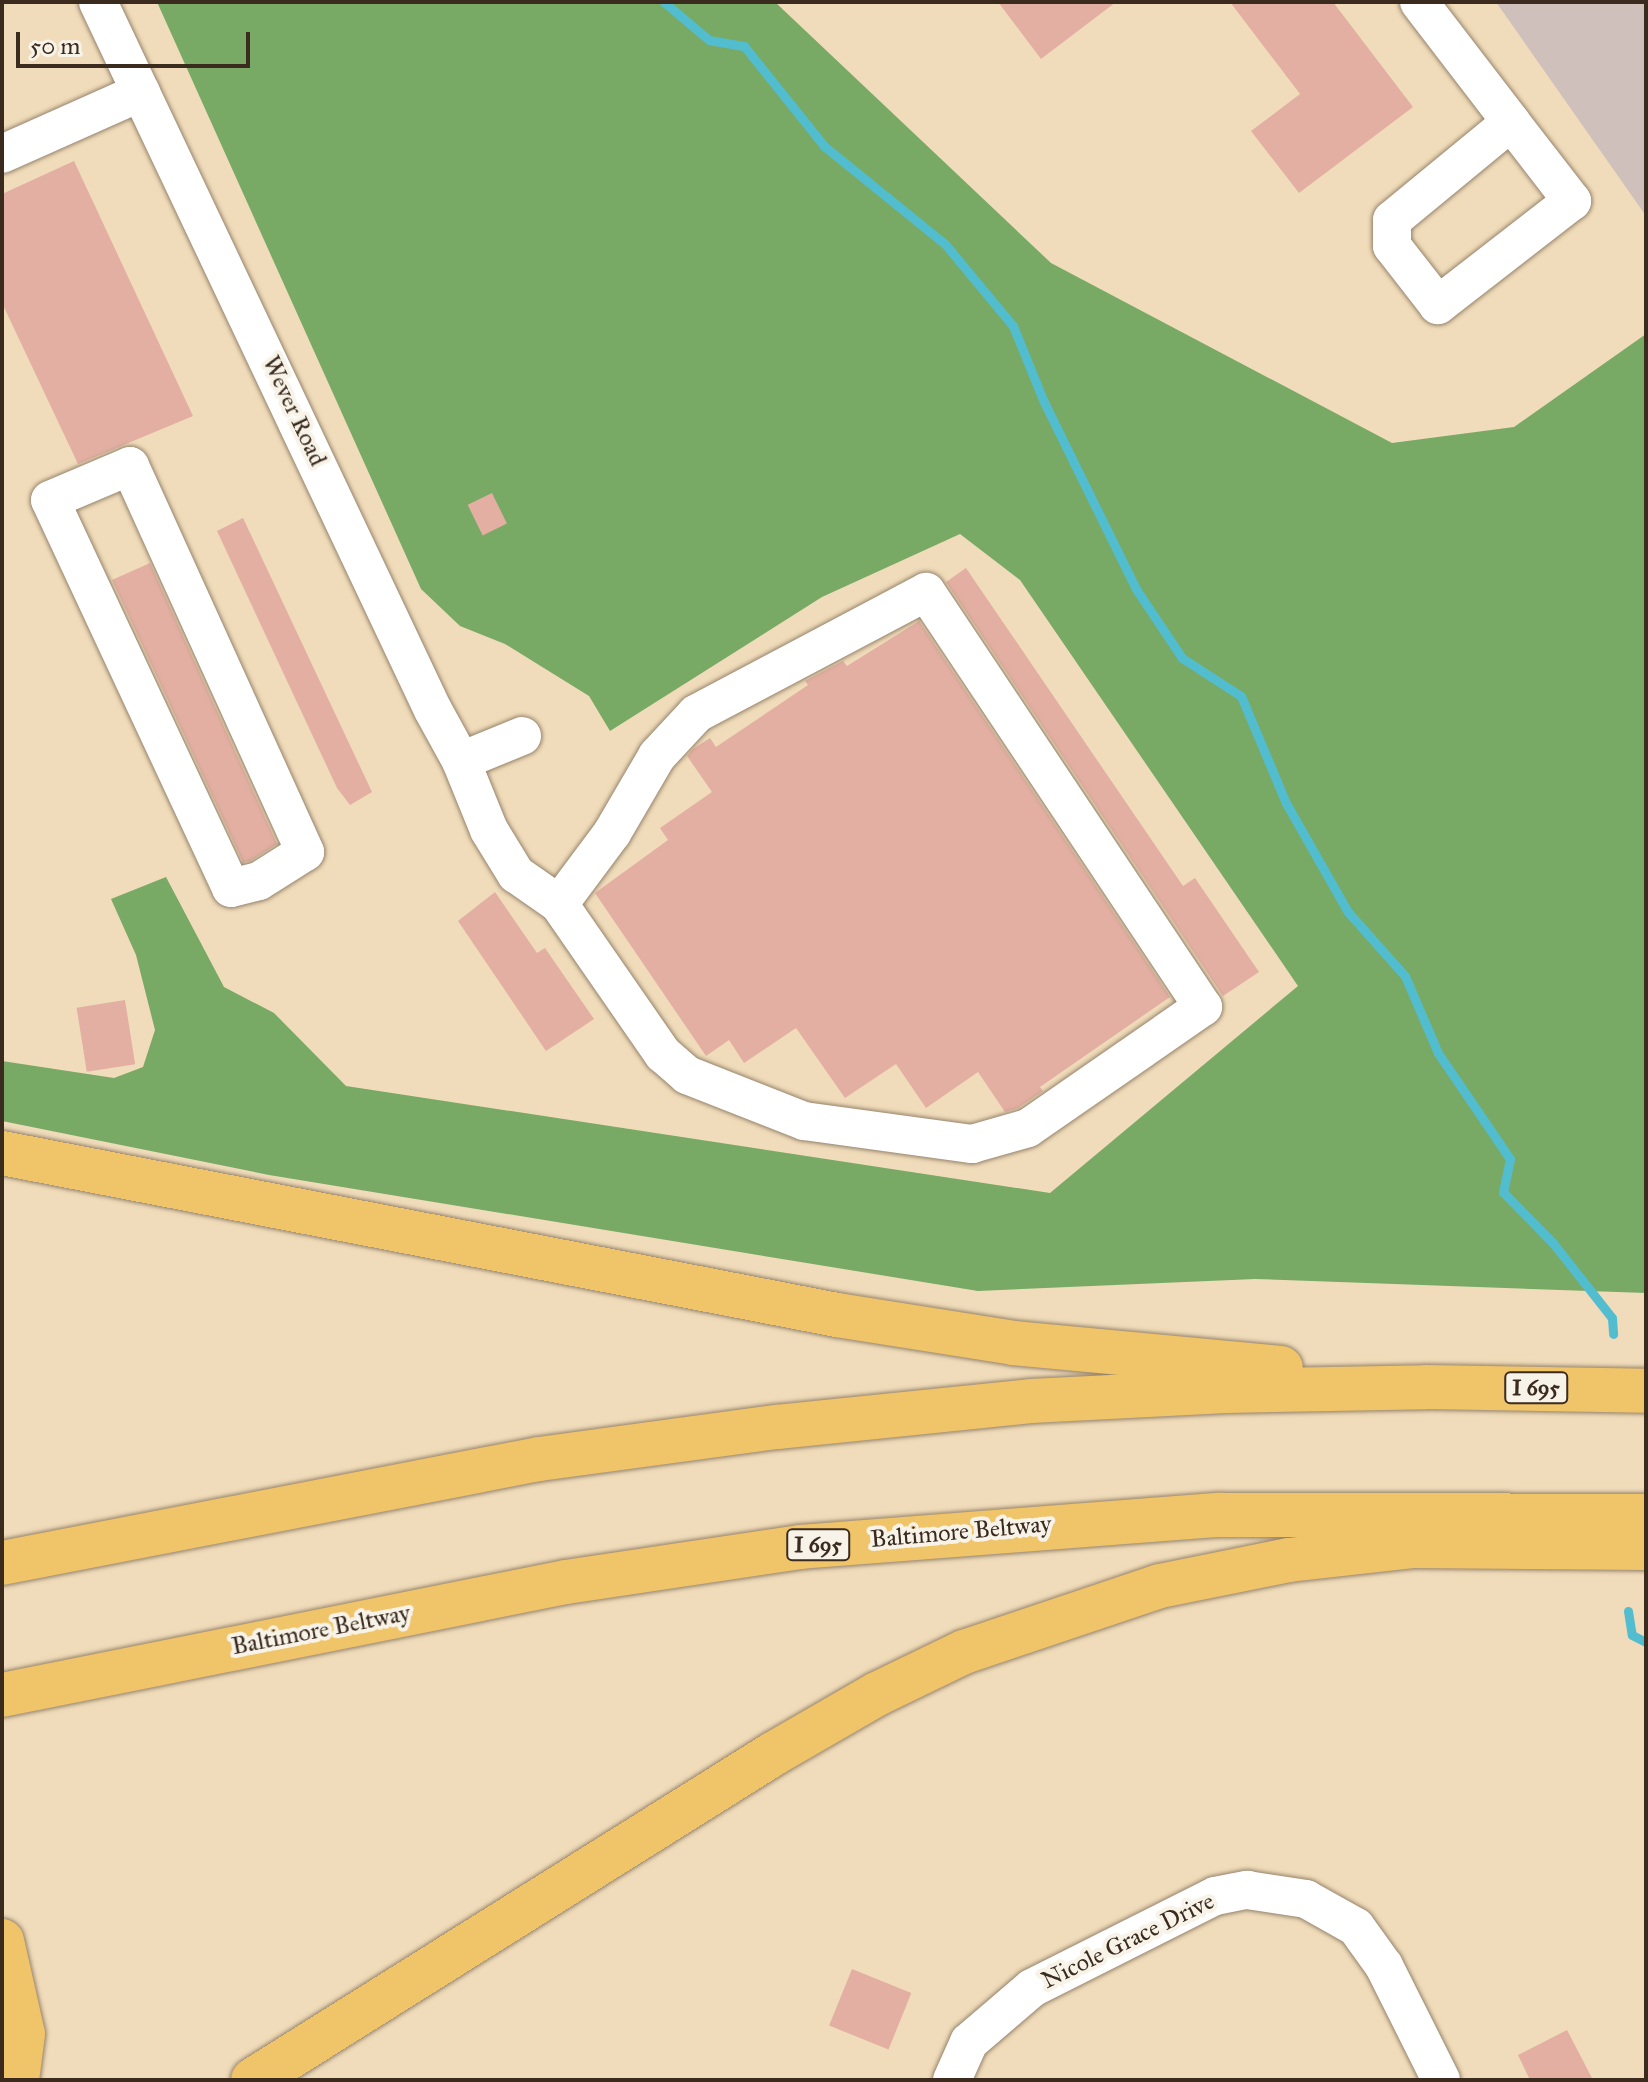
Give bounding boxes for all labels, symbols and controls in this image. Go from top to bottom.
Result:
scale bar [20,16,254,66]
text: 50 m [30,31,80,61]
street label: Wever Road [256,351,332,471]
road number: I 695 [1504,1370,1568,1406]
street label: Baltimore Beltway [869,1510,1053,1554]
road number: I 695 [786,1527,850,1563]
street label: Baltimore Beltway [229,1599,413,1661]
street label: Nicole Grace Drive [1037,1887,1219,1995]

